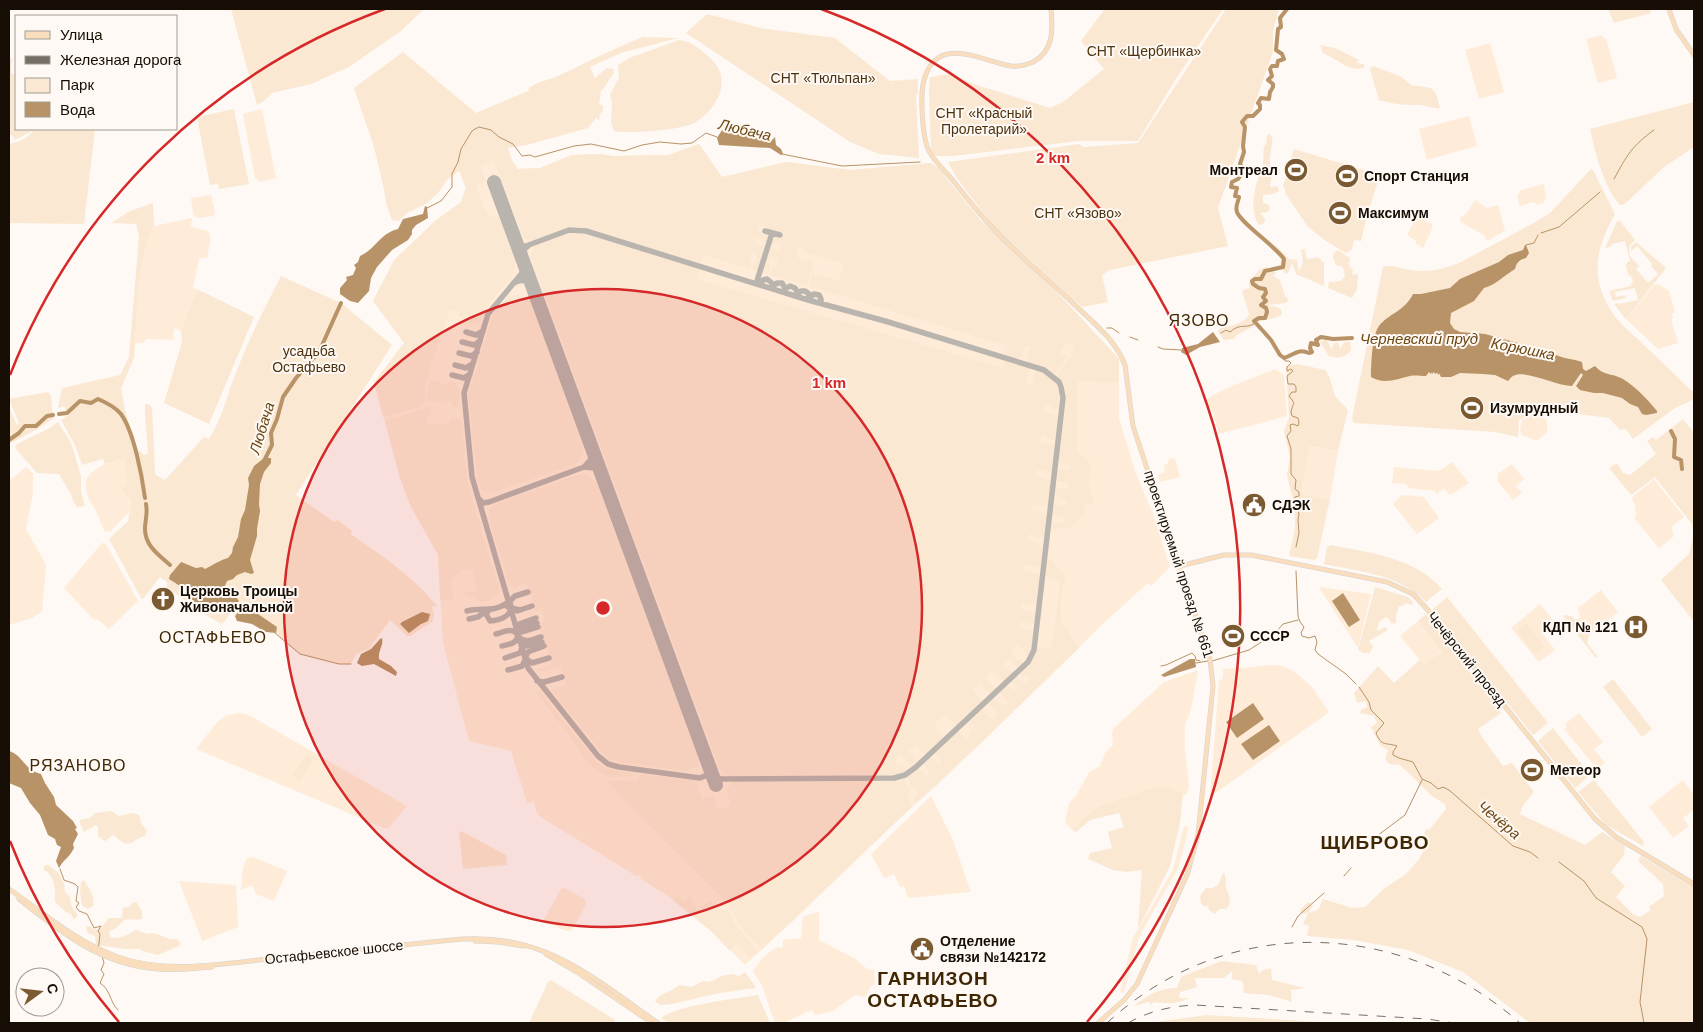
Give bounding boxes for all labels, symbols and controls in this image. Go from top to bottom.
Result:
legend [15,15,178,130]
text: Улица [60,26,103,43]
park label: СНТ «Щербинка» [1087,43,1202,59]
text: Железная дорога [60,51,182,68]
park label: СНТ «Тюльпан» [771,70,876,86]
text: Парк [60,76,94,93]
text: Вода [60,101,96,118]
park label: СНТ «Красный Пролетарий» [936,105,1032,137]
water label: Любача [716,115,773,144]
text: 2 km [1036,149,1070,166]
sports icon: Монтреал [1283,157,1309,183]
place label: Монтреал [1209,162,1278,178]
sports icon: Спорт Станция [1334,163,1360,189]
place label: Спорт Станция [1364,168,1469,184]
sports icon: Максимум [1327,200,1353,226]
park label: СНТ «Язово» [1034,205,1122,221]
place label: Максимум [1358,205,1429,221]
district label: ЯЗОВО [1168,312,1230,329]
water label: Черневский пруд [1360,330,1478,347]
water label: Корюшка [1490,334,1556,363]
park label: усадьба Остафьево [272,343,346,375]
text: 1 km [812,374,846,391]
sports icon: Изумрудный [1459,395,1485,421]
water label: Любача [245,400,277,457]
place label: Изумрудный [1490,400,1578,416]
street label: проектируемый проезд № 661 [1141,468,1217,660]
public building icon: СДЭК [1241,492,1267,518]
place label: СДЭК [1272,497,1311,513]
place label: Церковь Троицы Живоначальной [179,583,298,615]
church icon: Церковь Троицы Живоначальной [150,586,176,612]
centre of rings [594,599,612,617]
street label: Чечёрский проезд [1424,608,1510,710]
hospital icon: КДП № 121 [1623,614,1649,640]
place label: КДП № 121 [1543,619,1618,635]
sports icon: СССР [1220,623,1246,649]
place label: СССР [1250,628,1290,644]
district label: ОСТАФЬЕВО [159,629,267,646]
district label: РЯЗАНОВО [30,757,126,774]
sports icon: Метеор [1519,757,1545,783]
place label: Метеор [1550,762,1601,778]
water label: Чечёра [1475,797,1524,842]
district label: ЩИБРОВО [1321,832,1429,853]
place label: Отделение связи №142172 [940,933,1046,965]
public building icon: Отделение связи №142172 [909,936,935,962]
street label: Остафьевское шоссе [264,937,404,967]
north arrow [15,967,65,1017]
district label: ГАРНИЗОН ОСТАФЬЕВО [867,968,999,1011]
text: С [44,982,62,996]

